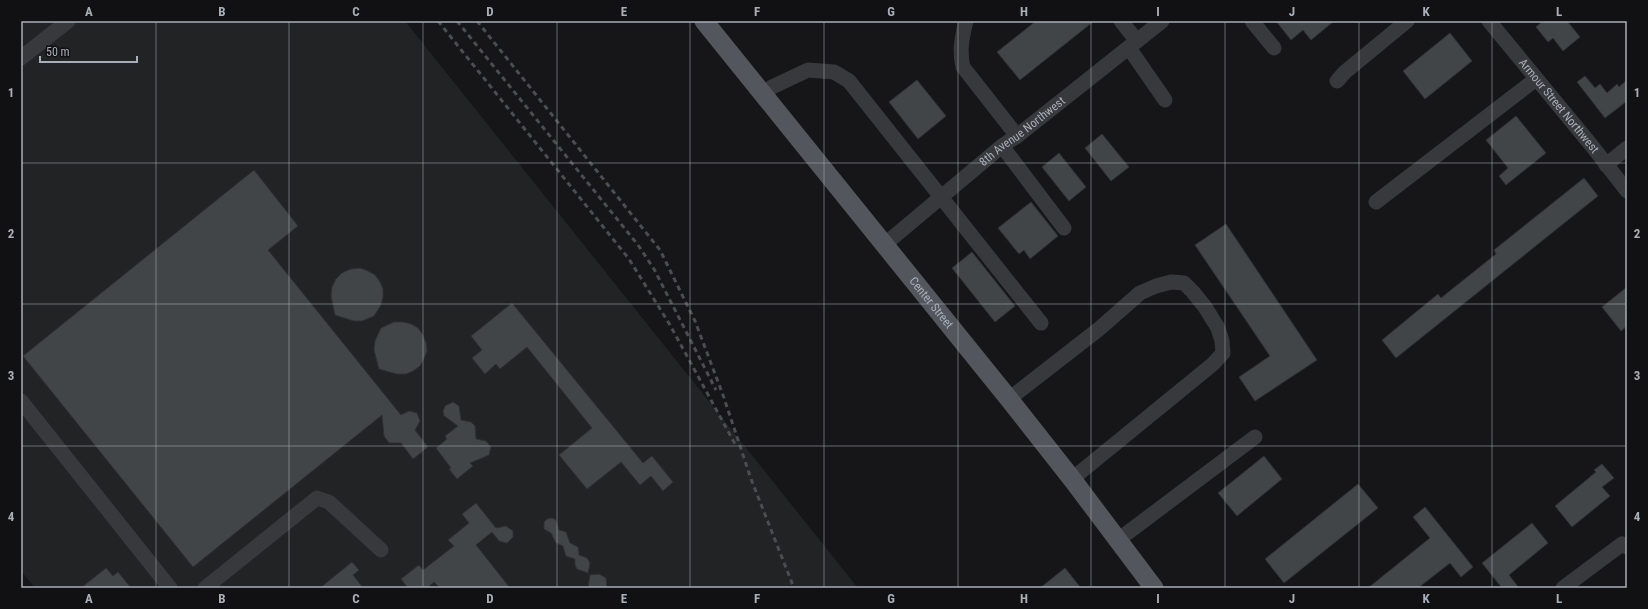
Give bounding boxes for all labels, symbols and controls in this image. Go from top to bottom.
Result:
text: A [85,4,93,19]
text: B [218,4,226,19]
text: C [352,4,360,19]
text: D [486,4,494,19]
text: E [621,4,628,19]
text: F [754,4,760,19]
text: G [887,4,895,19]
text: H [1020,4,1028,19]
text: I [1156,4,1160,19]
text: J [1289,4,1295,19]
text: K [1422,4,1430,19]
text: L [1556,4,1562,19]
scale bar [40,38,137,64]
text: 50 m [46,45,70,59]
street label: Armour Street Northwest [1516,56,1602,156]
text: 1 [8,85,14,100]
text: 1 [1634,85,1640,100]
street label: 8th Avenue Northwest [977,93,1068,169]
text: 2 [8,226,15,241]
text: 2 [1634,226,1641,241]
street label: Center Street [906,274,957,332]
text: 3 [8,368,14,383]
text: 3 [1634,368,1640,383]
text: 4 [8,509,15,524]
text: 4 [1634,509,1641,524]
text: A [85,591,93,606]
text: B [218,591,226,606]
text: C [352,591,360,606]
text: D [486,591,494,606]
text: E [621,591,628,606]
text: F [754,591,760,606]
text: G [887,591,895,606]
text: H [1020,591,1028,606]
text: I [1156,591,1160,606]
text: J [1289,591,1295,606]
text: K [1422,591,1430,606]
text: L [1556,591,1562,606]

